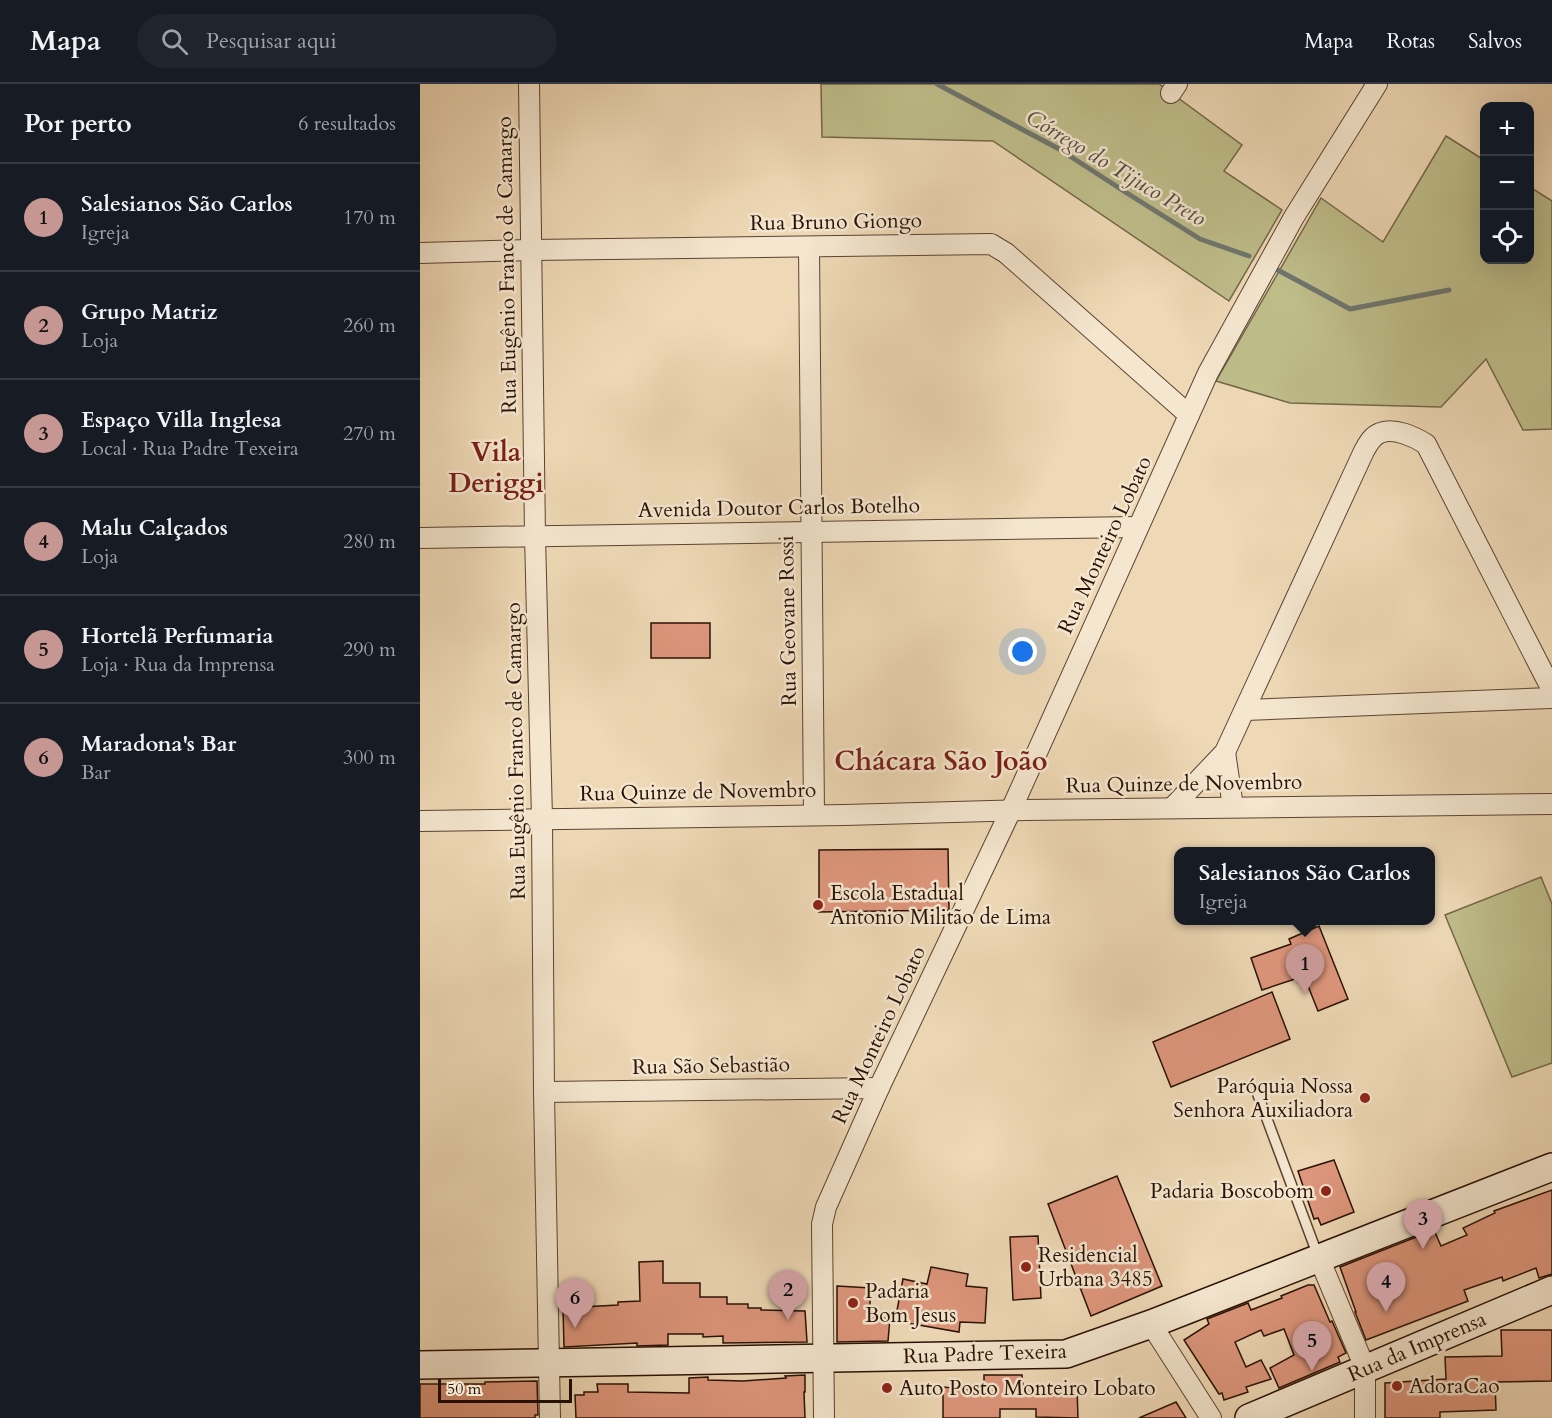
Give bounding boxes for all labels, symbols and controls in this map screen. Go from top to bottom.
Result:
search box [137,14,557,68]
text: Mapa [30,22,101,60]
icon: search [158,25,191,58]
text: Pesquisar aqui [206,26,337,56]
text: Mapa [1304,27,1353,56]
text: Rotas [1386,27,1435,56]
text: Salvos [1468,27,1522,56]
water label: Córrego do Tijuco Preto [1020,102,1212,234]
map controls [1480,102,1534,264]
button: + [1480,102,1534,156]
text: Por perto [24,106,132,141]
text: 6 resultados [298,110,396,137]
street label: Rua Eugênio Franco de Camargo [490,116,524,414]
button: − [1480,156,1534,210]
text: Salesianos São Carlos [81,189,293,219]
text: 1 [38,204,49,231]
text: 170 m [343,204,396,231]
street label: Rua Bruno Giongo [750,206,922,238]
button: locate [1480,210,1534,264]
text: Igreja [81,219,130,246]
text: Grupo Matriz [81,297,218,327]
text: 2 [38,312,49,339]
text: 260 m [343,312,396,339]
text: Loja [81,327,118,354]
text: Espaço Villa Inglesa [81,405,282,435]
text: 3 [38,420,49,447]
text: 270 m [343,420,396,447]
district label: Vila Deriggi [448,434,544,502]
text: Local · Rua Padre Texeira [81,435,299,462]
street label: Rua Monteiro Lobato [1051,451,1159,639]
street label: Avenida Doutor Carlos Botelho [638,491,920,525]
text: Malu Calçados [81,513,228,543]
text: 4 [38,528,49,555]
text: 280 m [343,528,396,555]
street label: Rua Geovane Rossi [772,535,804,707]
text: Loja [81,543,118,570]
street label: Rua Eugênio Franco de Camargo [499,602,533,900]
text: Hortelã Perfumaria [81,621,273,651]
text: 5 [38,636,49,663]
text: 290 m [343,636,396,663]
your location [1008,637,1037,666]
text: Loja · Rua da Imprensa [81,651,275,678]
text: Maradona's Bar [81,729,236,759]
district label: Chácara São João [834,743,1048,780]
text: 6 [38,744,49,771]
text: 300 m [343,744,396,771]
text: Bar [81,759,111,786]
street label: Rua Quinze de Novembro [1065,767,1303,801]
street label: Rua Quinze de Novembro [579,775,817,809]
popup [1174,847,1435,925]
text: Salesianos São Carlos [1199,858,1410,888]
place label: Escola Estadual Antonio Militão de Lima [830,879,1051,932]
text: Igreja [1199,888,1247,915]
marker: Escola Estadual Antonio Militão de Lima [811,898,825,912]
street label: Rua Monteiro Lobato [825,941,933,1129]
pin: 1 [1286,944,1324,994]
street label: Rua São Sebastião [632,1050,790,1082]
place label: Paróquia Nossa Senhora Auxiliadora [1173,1072,1353,1125]
marker: Paróquia Nossa Senhora Auxiliadora [1358,1091,1372,1105]
place label: Padaria Boscobom [1150,1177,1314,1206]
marker: Padaria Boscobom [1319,1184,1333,1198]
pin: 3 [1404,1200,1442,1249]
place label: Residencial Urbana 3485 [1038,1241,1153,1294]
marker: Residencial Urbana 3485 [1019,1260,1033,1274]
pin: 4 [1366,1262,1406,1312]
pin: 2 [768,1270,808,1320]
place label: Padaria Bom Jesus [865,1277,956,1330]
pin: 6 [556,1278,594,1328]
marker: Padaria Bom Jesus [846,1296,860,1310]
street label: Rua da Imprensa [1343,1305,1491,1389]
pin: 5 [1292,1322,1332,1371]
street label: Rua Padre Texeira [903,1337,1067,1371]
place label: AdoraCao [1409,1372,1500,1401]
place label: Auto Posto Monteiro Lobato [899,1374,1156,1403]
scale bar [438,1376,572,1404]
text: 50 m [447,1378,481,1400]
marker: AdoraCao [1390,1379,1404,1393]
marker: Auto Posto Monteiro Lobato [880,1381,894,1395]

